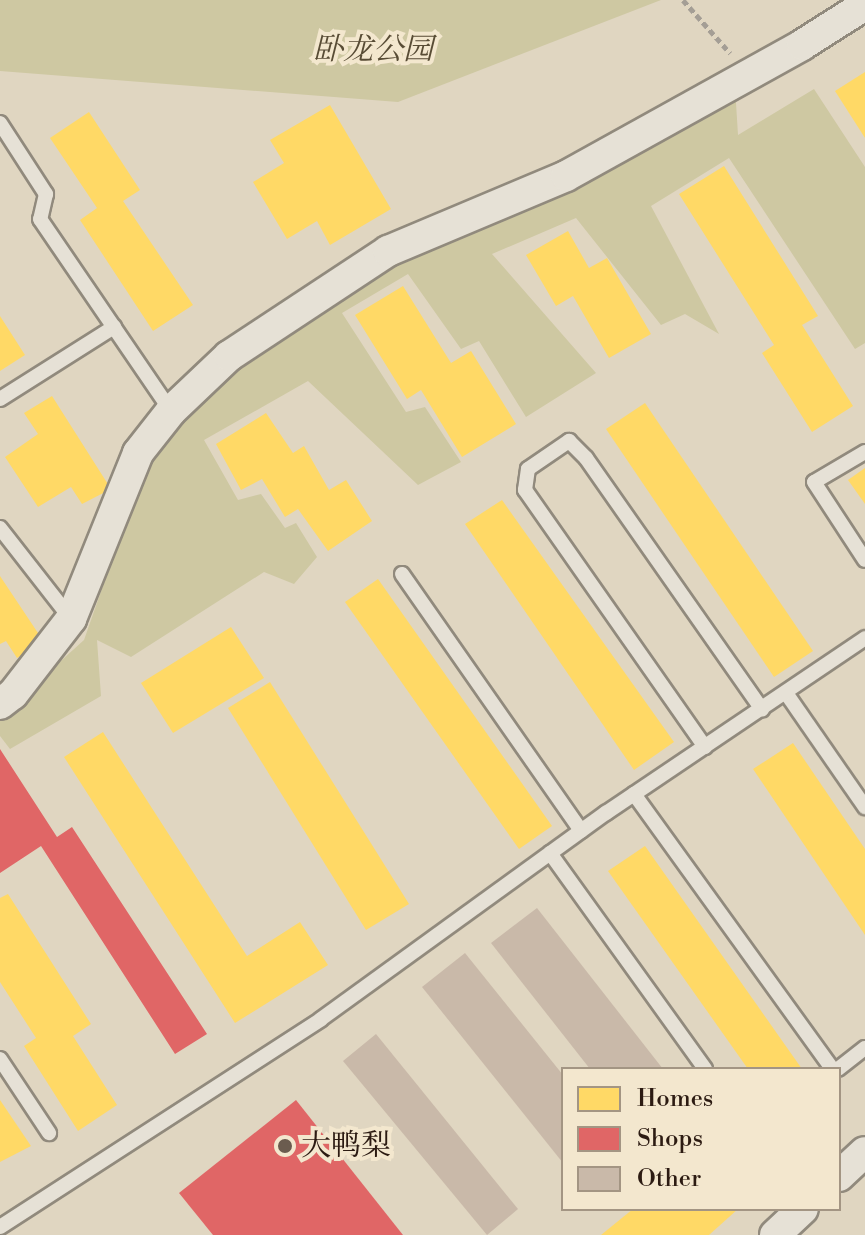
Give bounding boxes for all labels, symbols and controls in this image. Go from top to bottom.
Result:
park label: 卧龙公园 [313,32,433,68]
legend [561,1067,841,1211]
text: Homes [637,1084,713,1114]
text: Shops [637,1124,703,1154]
place label: 大鸭梨 [301,1128,391,1164]
marker: 大鸭梨 [276,1137,294,1155]
text: Other [637,1164,701,1194]

